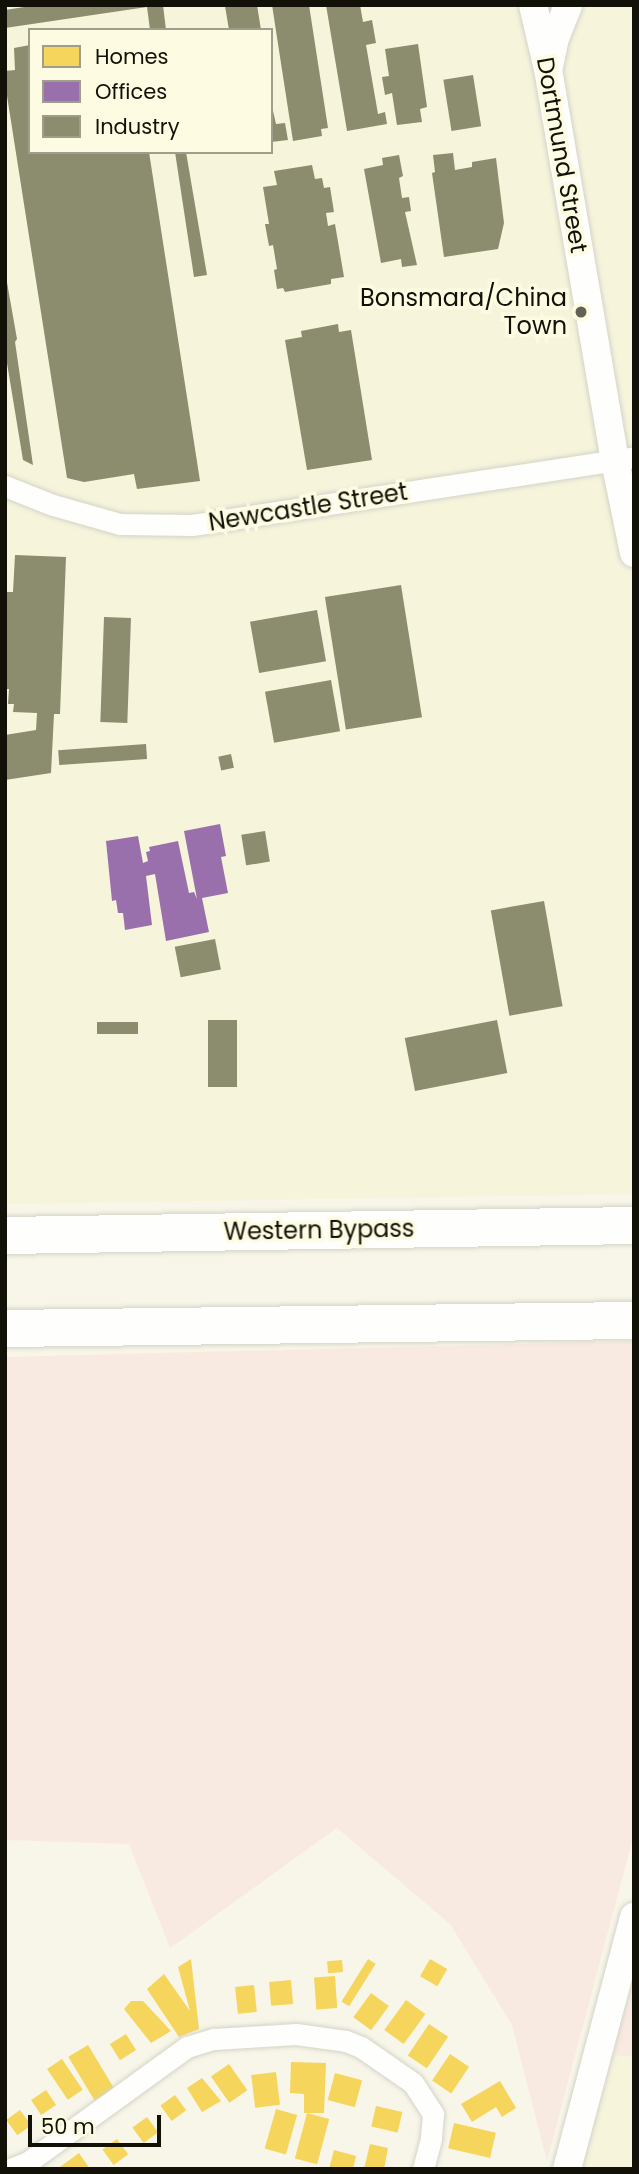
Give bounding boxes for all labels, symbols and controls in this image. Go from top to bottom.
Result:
legend [28,28,273,154]
text: Homes [95,42,169,71]
street label: Dortmund Street [531,55,593,255]
text: Offices [95,77,167,106]
text: Industry [95,112,180,141]
place label: Bonsmara/China Town [360,284,567,340]
marker: Bonsmara/China Town [573,304,589,320]
street label: Newcastle Street [207,477,409,537]
street label: Western Bypass [223,1214,415,1246]
scale bar [32,2100,164,2144]
text: 50 m [41,2112,95,2141]

